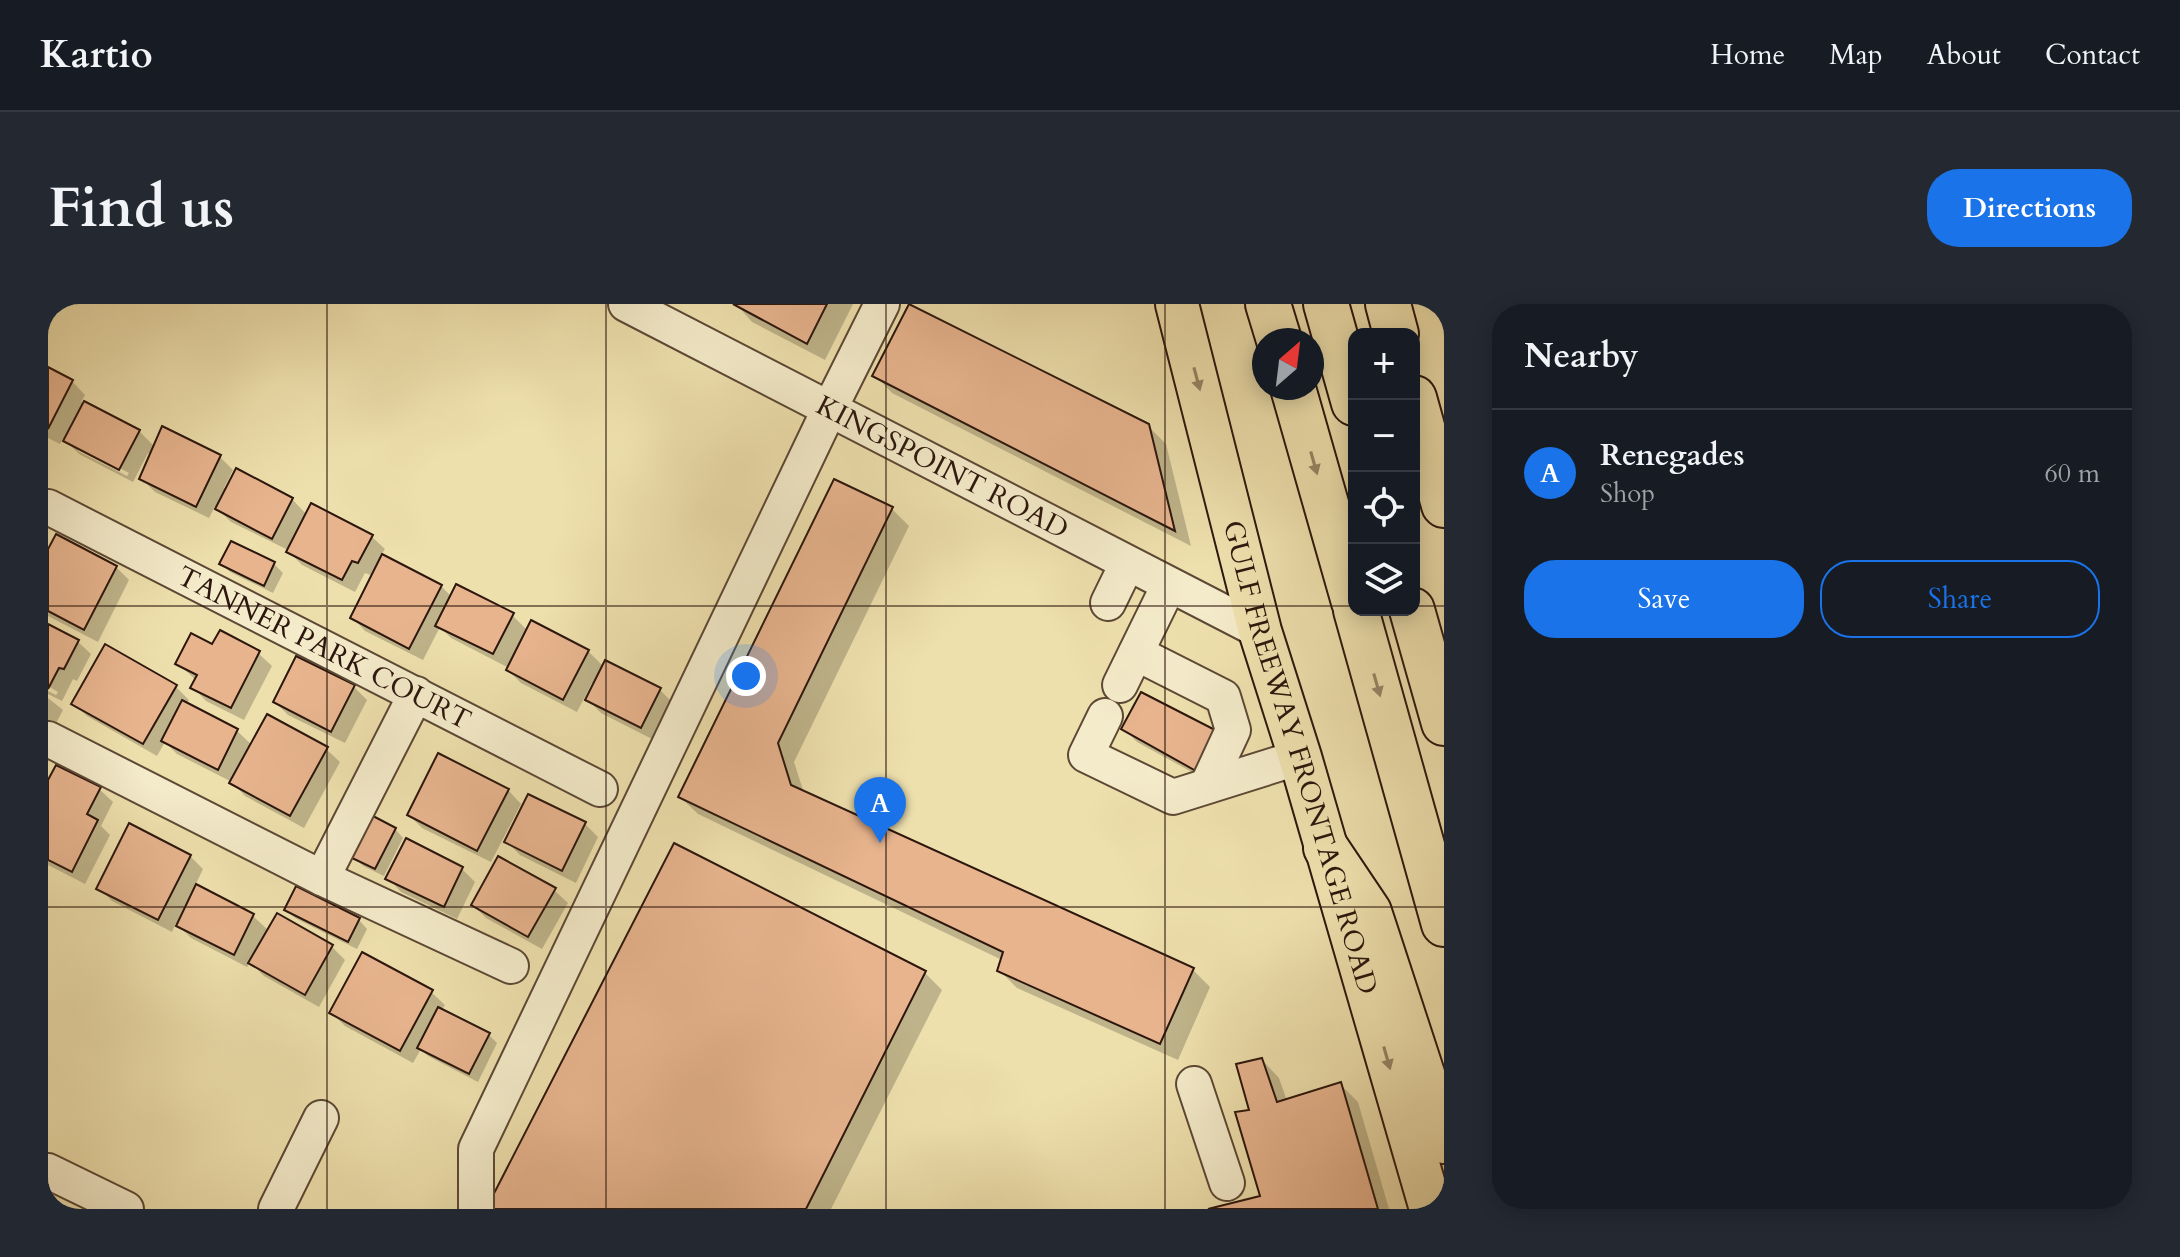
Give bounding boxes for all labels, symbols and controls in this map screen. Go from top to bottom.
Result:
text: Kartio [40,29,153,81]
text: Home [1710,36,1785,74]
text: Map [1829,36,1883,74]
text: About [1927,36,2001,74]
text: Contact [2045,36,2140,74]
button: Directions [1927,169,2132,247]
text: Find us [48,171,234,246]
north arrow [1252,328,1324,400]
map controls [1348,328,1420,616]
button: + [1348,328,1420,400]
text: Nearby [1524,333,1639,379]
one-way arrow [1191,368,1204,392]
street label: KINGSPOINT ROAD [810,386,1075,548]
button: − [1348,400,1420,472]
text: Renegades [1600,435,1745,476]
one-way arrow [1308,451,1321,475]
text: A [1540,456,1560,491]
text: 60 m [2044,456,2100,491]
button: locate [1348,472,1420,544]
text: Shop [1600,476,1655,511]
street label: GULF FREEWAY FRONTAGE ROAD [1214,516,1387,999]
button: layers [1348,544,1420,616]
street label: TANNER PARK COURT [171,557,477,739]
button: Save [1524,560,1804,638]
button: Share [1820,560,2100,638]
your location [726,656,766,696]
one-way arrow [1371,674,1384,698]
pin: A [854,777,906,843]
one-way arrow [1381,1046,1394,1070]

